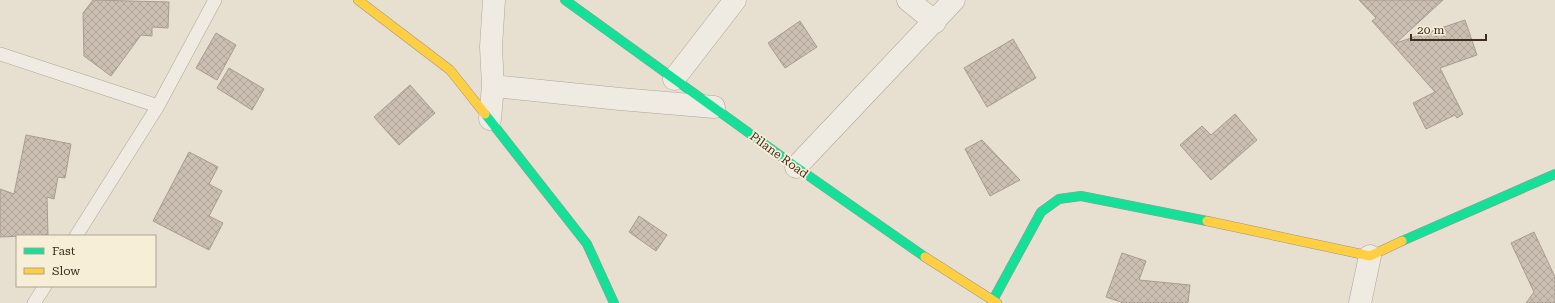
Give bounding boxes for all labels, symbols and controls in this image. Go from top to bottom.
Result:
scale bar [1411,16,1486,42]
text: 20 m [1417,23,1444,37]
street label: Pilane Road [747,129,811,181]
legend [16,235,156,287]
text: Fast [52,244,76,258]
text: Slow [52,264,80,278]

